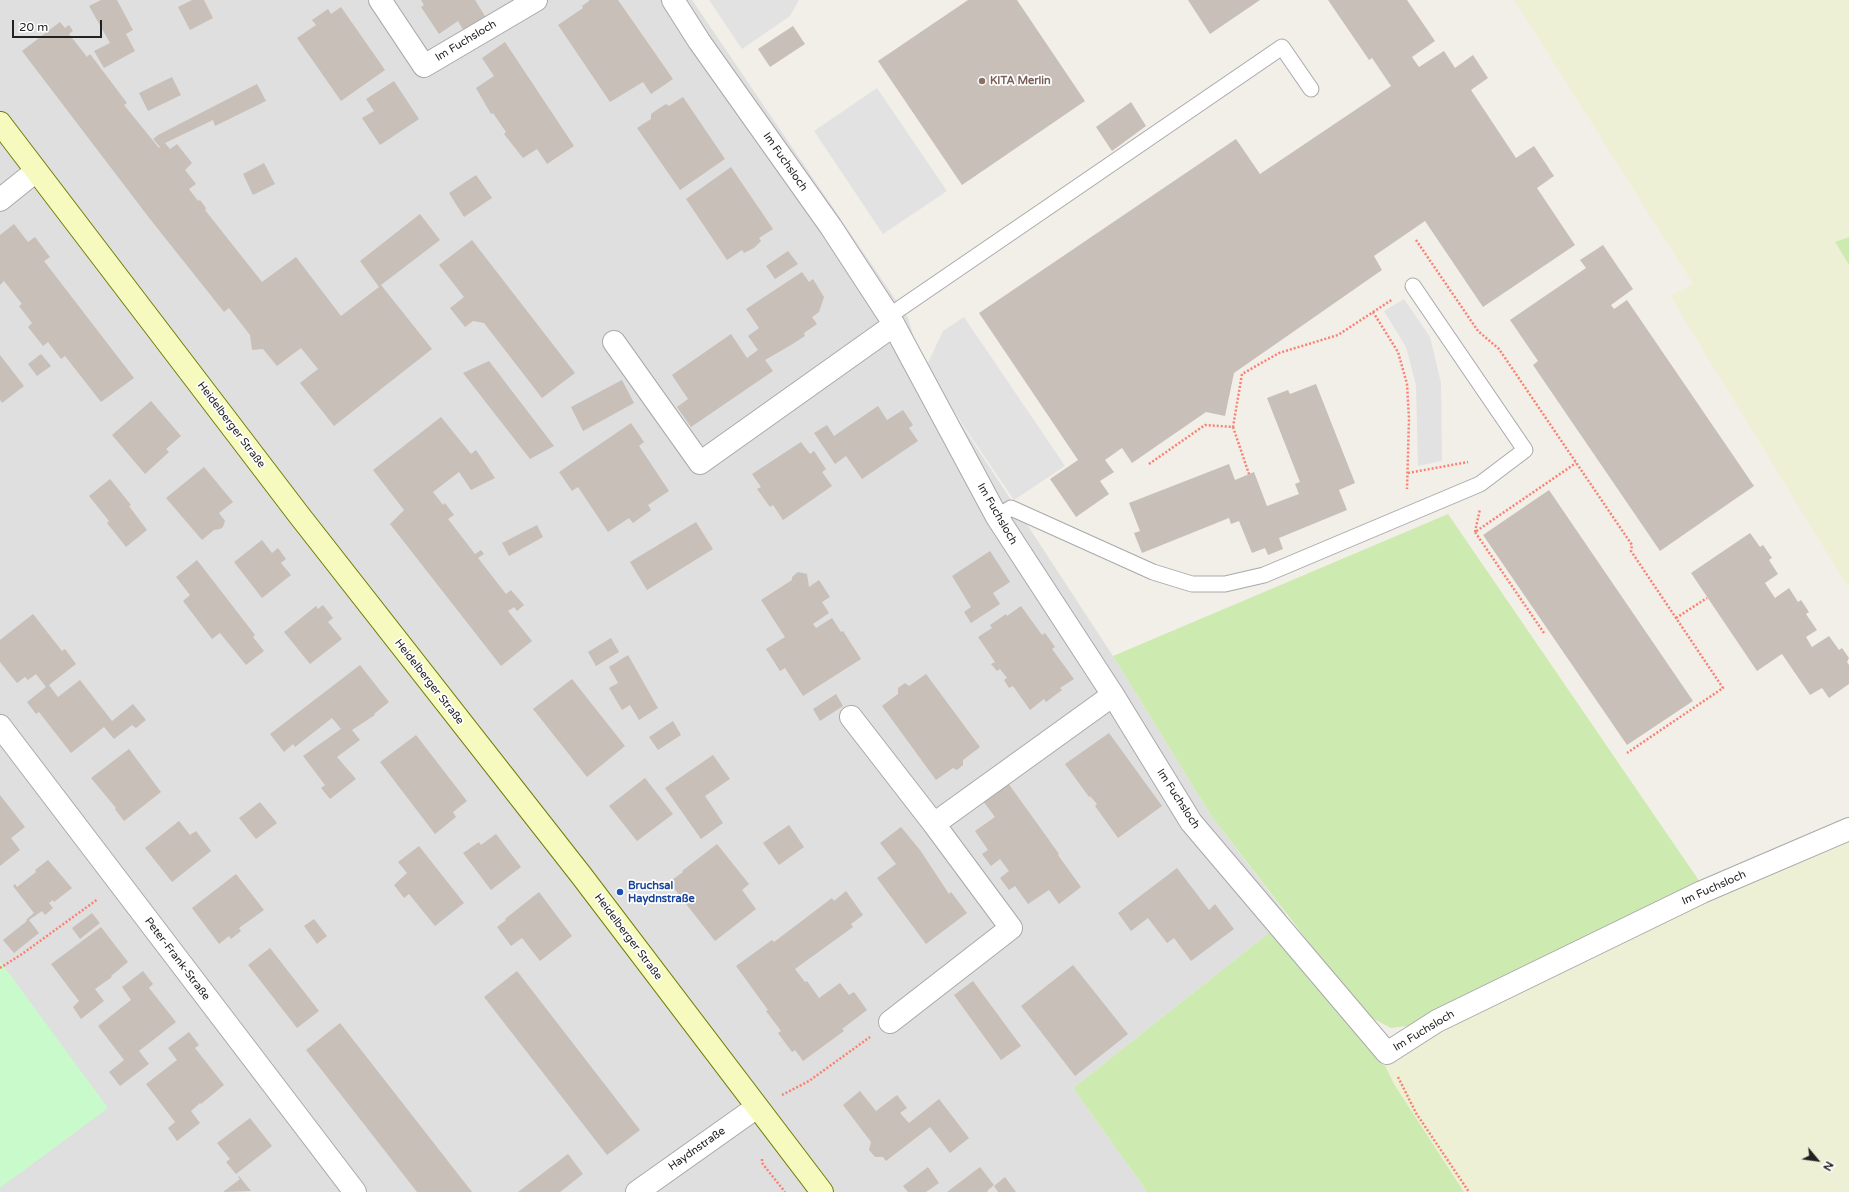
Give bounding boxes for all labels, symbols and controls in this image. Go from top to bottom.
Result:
scale bar [14,12,104,38]
street label: Im Fuchsloch [433,18,499,64]
text: 20 m [19,20,48,34]
place label: KITA Merlin [990,74,1051,88]
marker: KITA Merlin [977,76,987,86]
street label: Im Fuchsloch [760,130,810,194]
street label: Heidelberger Straße [194,379,268,471]
street label: Im Fuchsloch [974,481,1020,547]
street label: Heidelberger Straße [392,637,466,727]
street label: Im Fuchsloch [1154,767,1202,831]
street label: Im Fuchsloch [1680,868,1748,908]
place label: Bruchsal Haydnstraße [628,879,695,905]
marker: Bruchsal Haydnstraße [615,887,625,897]
street label: Heidelberger Straße [591,891,665,983]
street label: Peter-Frank-Straße [142,915,212,1003]
street label: Im Fuchsloch [1391,1008,1457,1054]
street label: Haydnstraße [666,1124,728,1174]
north arrow [1797,1140,1837,1180]
text: N [1820,1159,1836,1173]

